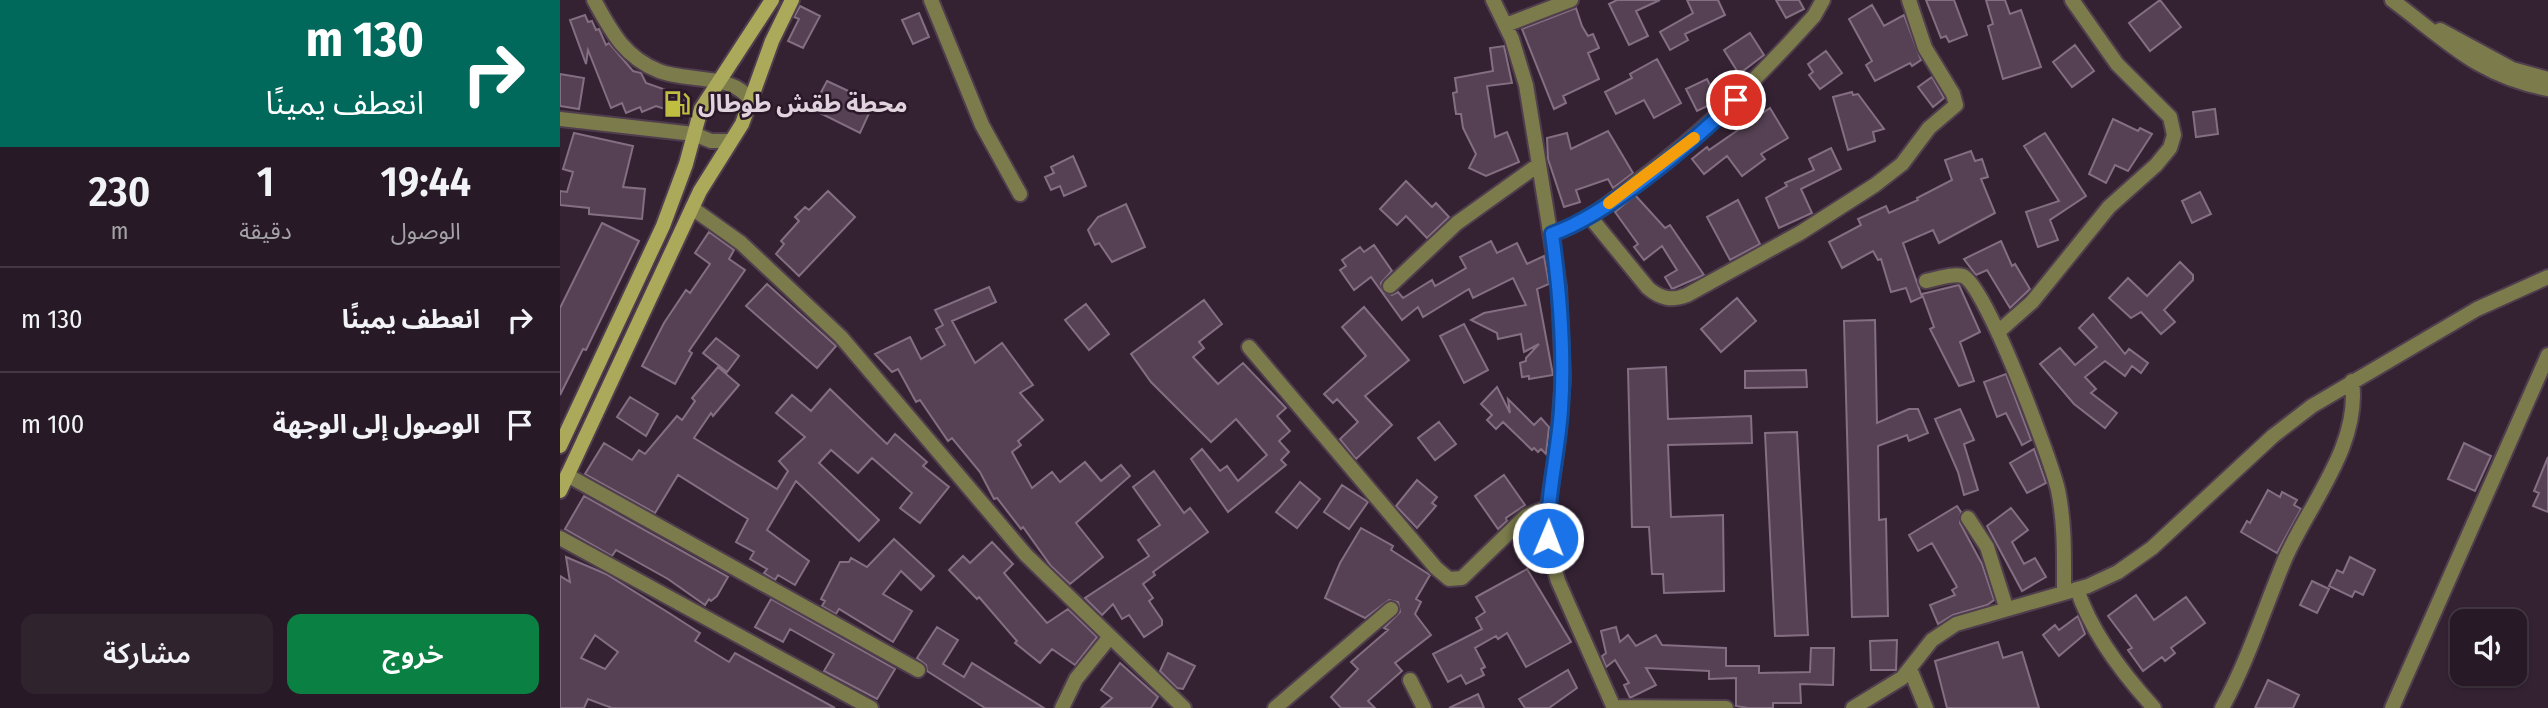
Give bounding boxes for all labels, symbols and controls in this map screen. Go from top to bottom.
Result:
text: 130 m [306,10,424,69]
icon: right [448,28,539,119]
pin [1706,70,1766,130]
icon: arrive [1717,81,1755,119]
text: انعطف يمينًا [265,84,424,122]
fuel station icon: محطة طقش طوطال [662,89,692,119]
place label: محطة طقش طوطال [698,90,908,118]
text: 1 [257,157,274,207]
text: 19:44 [380,157,471,207]
text: 230 [89,167,150,217]
text: m [111,217,128,245]
text: دقيقة [239,217,292,245]
text: الوصول [391,217,461,245]
icon: right [501,301,539,339]
text: 130 m [21,304,83,335]
text: انعطف يمينًا [342,304,480,335]
icon: arrive [501,406,539,444]
text: 100 m [21,409,84,440]
text: الوصول إلى الوجهة [273,409,480,440]
position arrow [1511,501,1585,575]
map controls [2450,609,2527,686]
button: sound [2450,609,2527,686]
button: مشاركة [21,614,273,694]
button: خروج [287,614,539,694]

